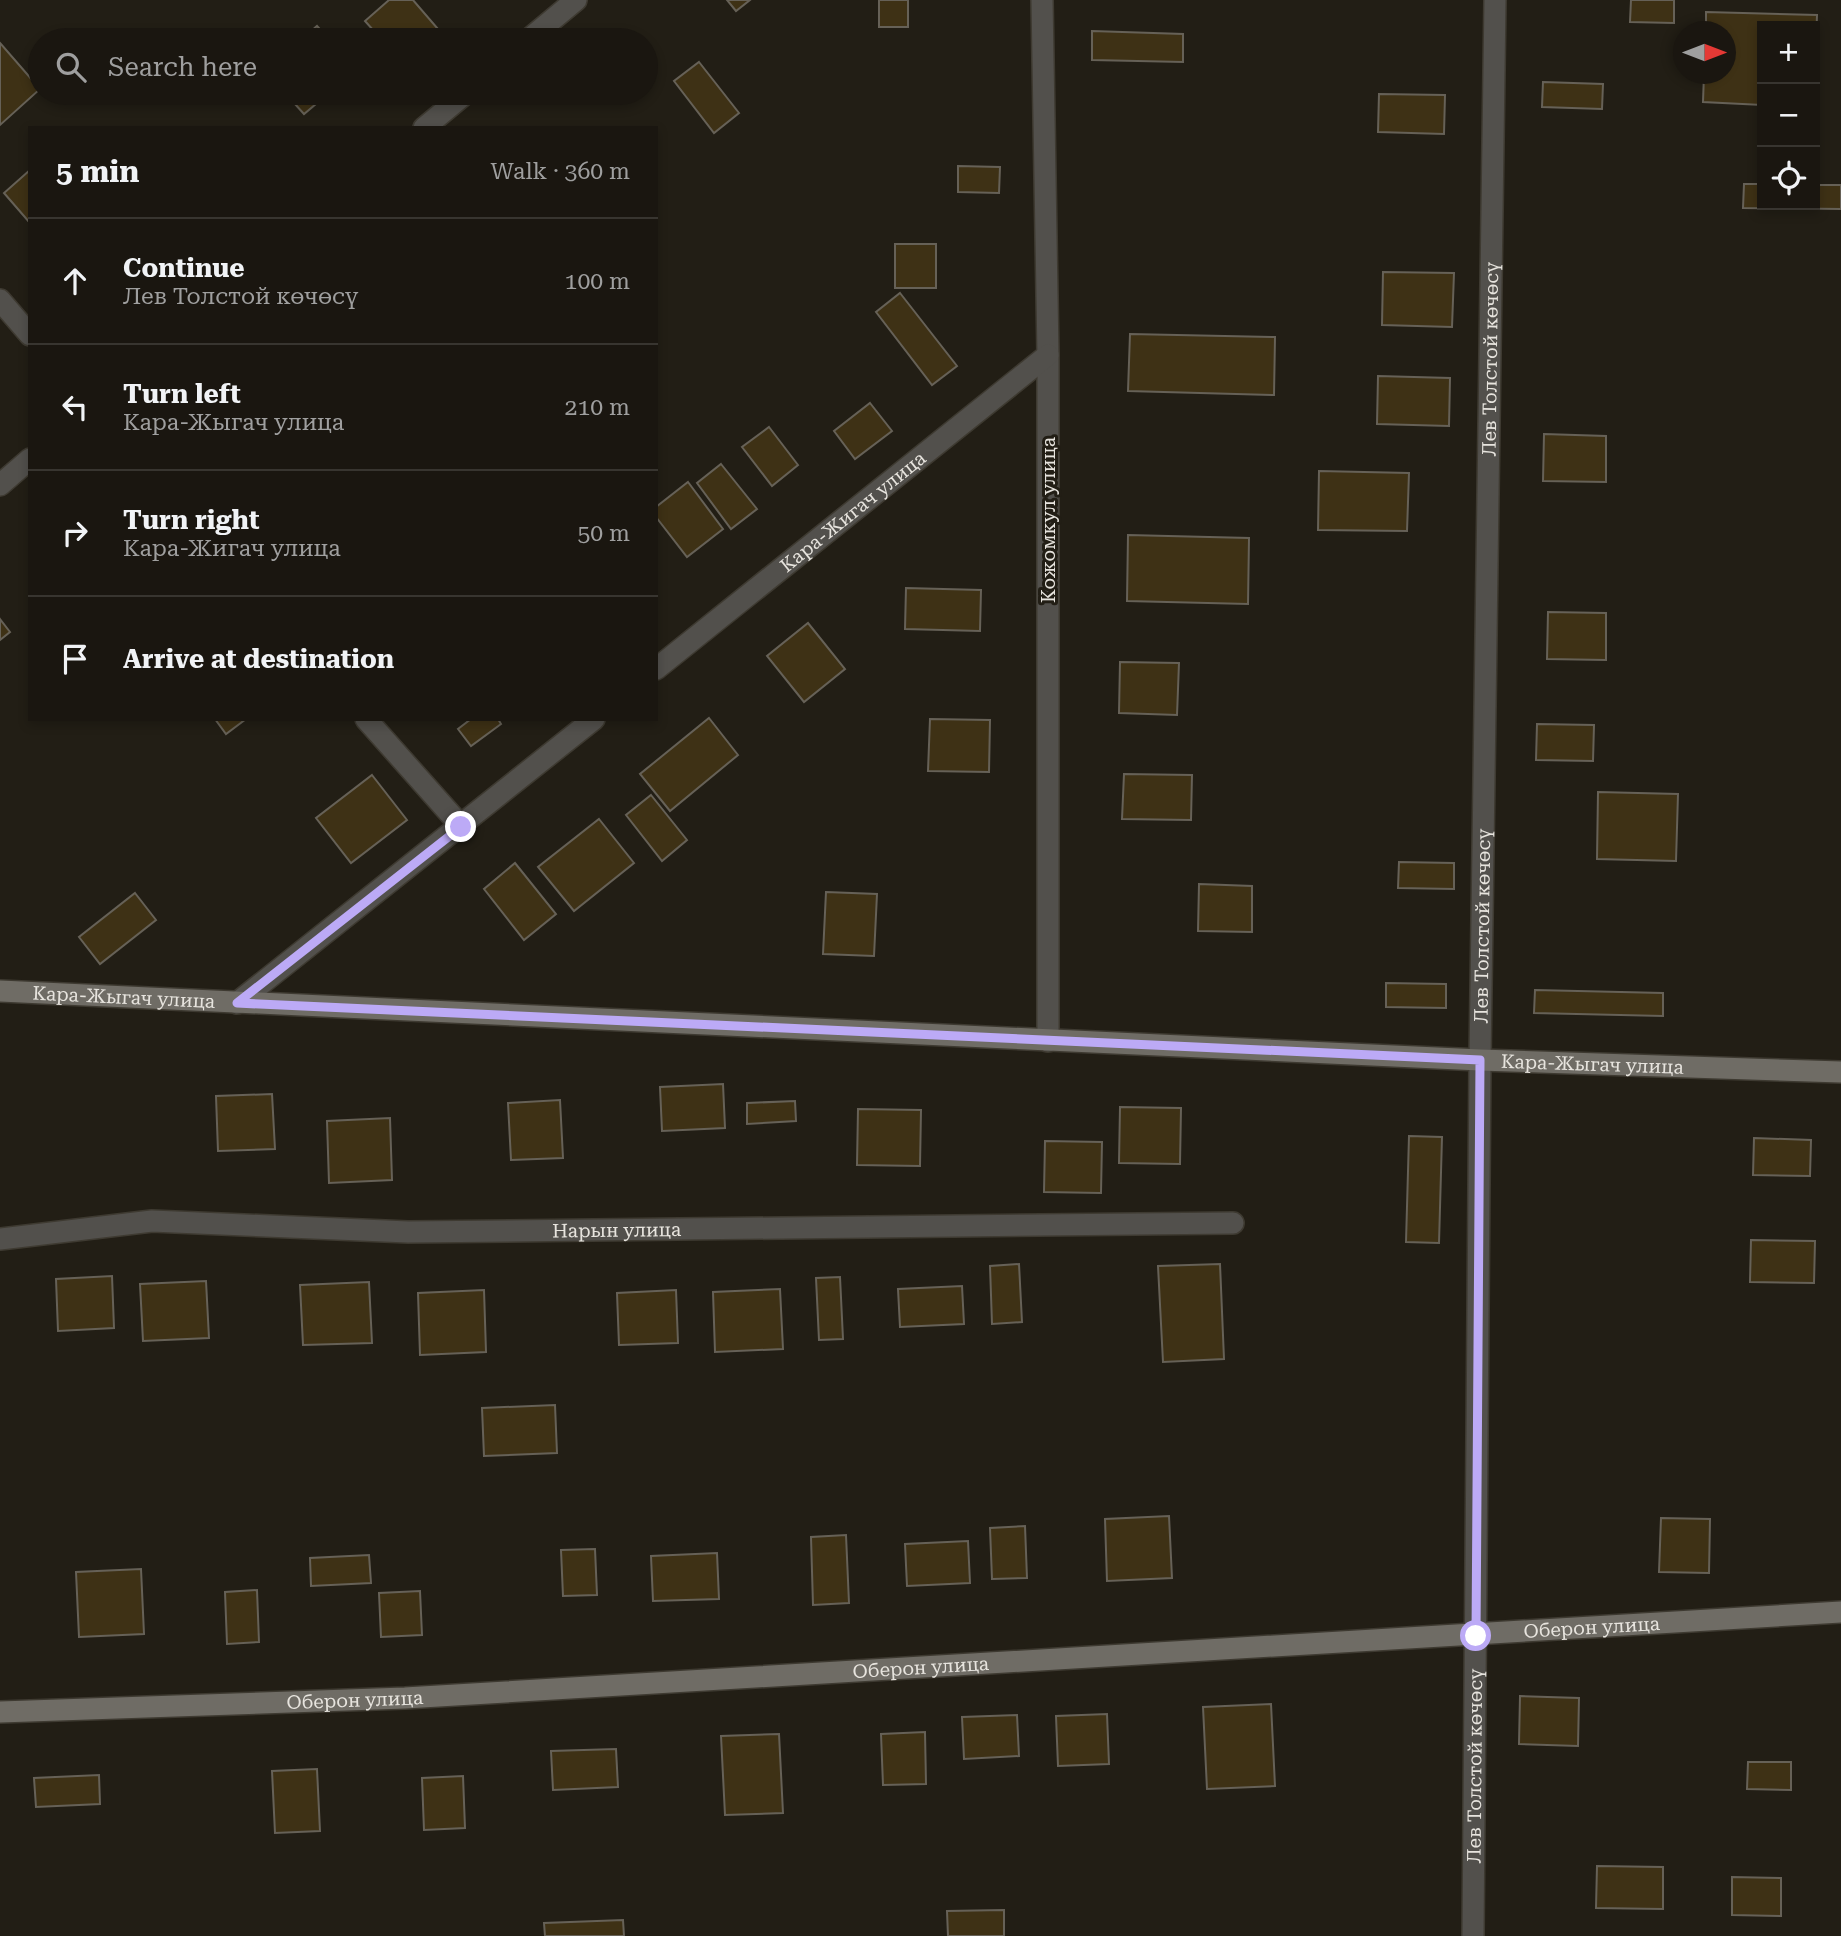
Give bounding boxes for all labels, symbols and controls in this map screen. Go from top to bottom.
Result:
north arrow [1673,21,1736,84]
map controls [1757,21,1820,210]
button: + [1757,21,1820,84]
search box [28,28,658,105]
icon: search [52,48,90,86]
text: Search here [108,52,257,82]
button: − [1757,84,1820,147]
button: locate [1757,147,1820,210]
text: 5 min [56,154,139,189]
text: Walk · 360 m [491,158,630,185]
text: Continue [123,253,245,283]
icon: ahead [56,262,94,300]
street label: Лев Толстой көчөсү [1477,262,1503,457]
text: 100 m [565,268,630,295]
text: Лев Толстой көчөсү [123,283,358,310]
text: Turn left [123,379,241,409]
icon: left [56,388,94,426]
text: 210 m [565,394,630,421]
text: Кара-Жыгач улица [123,409,344,436]
street label: Кожомкул улица [1037,436,1060,603]
street label: Кара-Жигач улица [775,446,931,577]
text: Turn right [123,505,259,535]
icon: right [56,514,94,552]
text: 50 m [577,520,630,547]
text: Кара-Жигач улица [123,535,341,562]
icon: arrive [56,640,94,678]
text: Arrive at destination [123,644,394,674]
route end [445,811,476,842]
street label: Лев Толстой көчөсү [1469,829,1495,1023]
street label: Кара-Жыгач улица [32,981,216,1013]
street label: Кара-Жыгач улица [1501,1049,1685,1078]
street label: Нарын улица [552,1218,682,1242]
street label: Оберон улица [1523,1611,1661,1642]
route start [1460,1620,1491,1651]
street label: Оберон улица [852,1652,990,1683]
street label: Лев Толстой көчөсү [1462,1669,1487,1863]
street label: Оберон улица [286,1685,424,1714]

